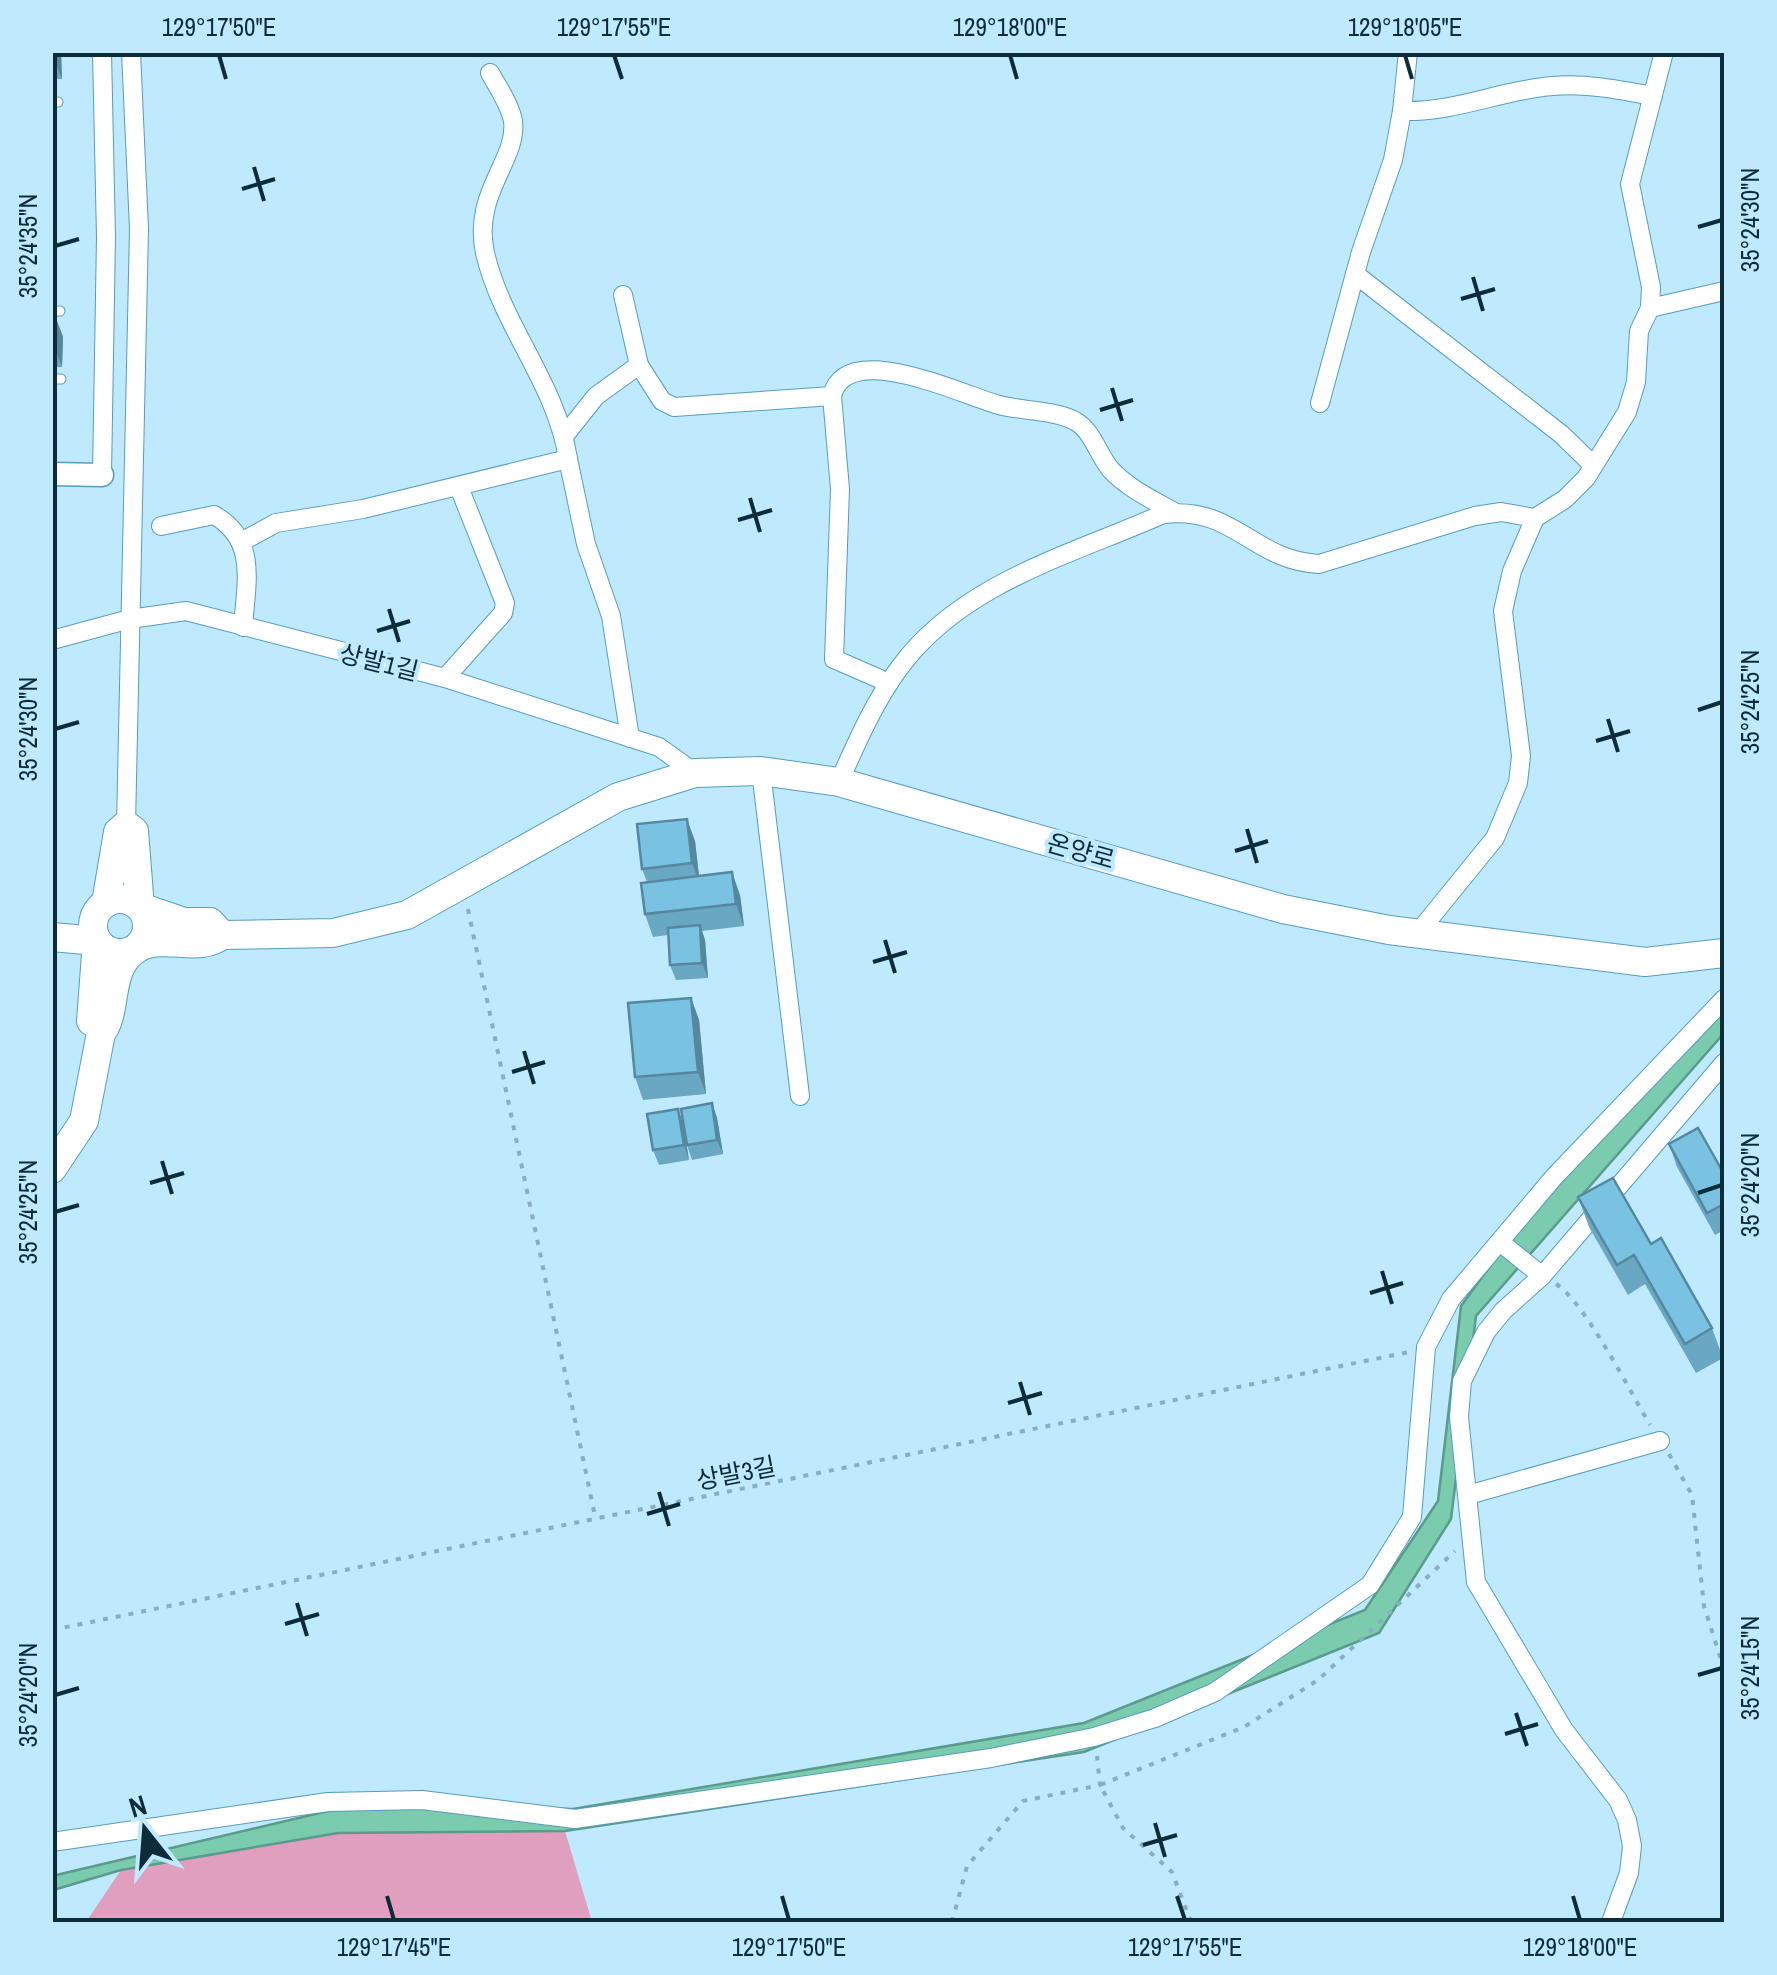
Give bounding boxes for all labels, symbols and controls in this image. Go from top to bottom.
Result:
text: 129°17'50"E [162,10,276,44]
text: 129°17'55"E [557,10,671,44]
text: 129°18'00"E [953,10,1067,44]
text: 129°18'05"E [1348,10,1462,44]
text: 35°24'30"N [1733,168,1767,272]
text: 35°24'35"N [11,194,45,298]
street label: 상발1길 [336,636,422,688]
text: 35°24'25"N [1733,650,1767,754]
text: 35°24'30"N [11,677,45,781]
street label: 온양로 [1043,825,1119,877]
text: 35°24'20"N [1733,1133,1767,1237]
text: 35°24'25"N [11,1160,45,1264]
street label: 상발3길 [693,1449,779,1497]
text: 35°24'15"N [1733,1616,1767,1720]
text: 35°24'20"N [11,1643,45,1747]
north arrow [95,1780,195,1880]
text: N [124,1785,151,1827]
text: 129°17'45"E [337,1930,451,1964]
text: 129°17'50"E [732,1930,846,1964]
text: 129°17'55"E [1128,1930,1242,1964]
text: 129°18'00"E [1523,1930,1637,1964]

